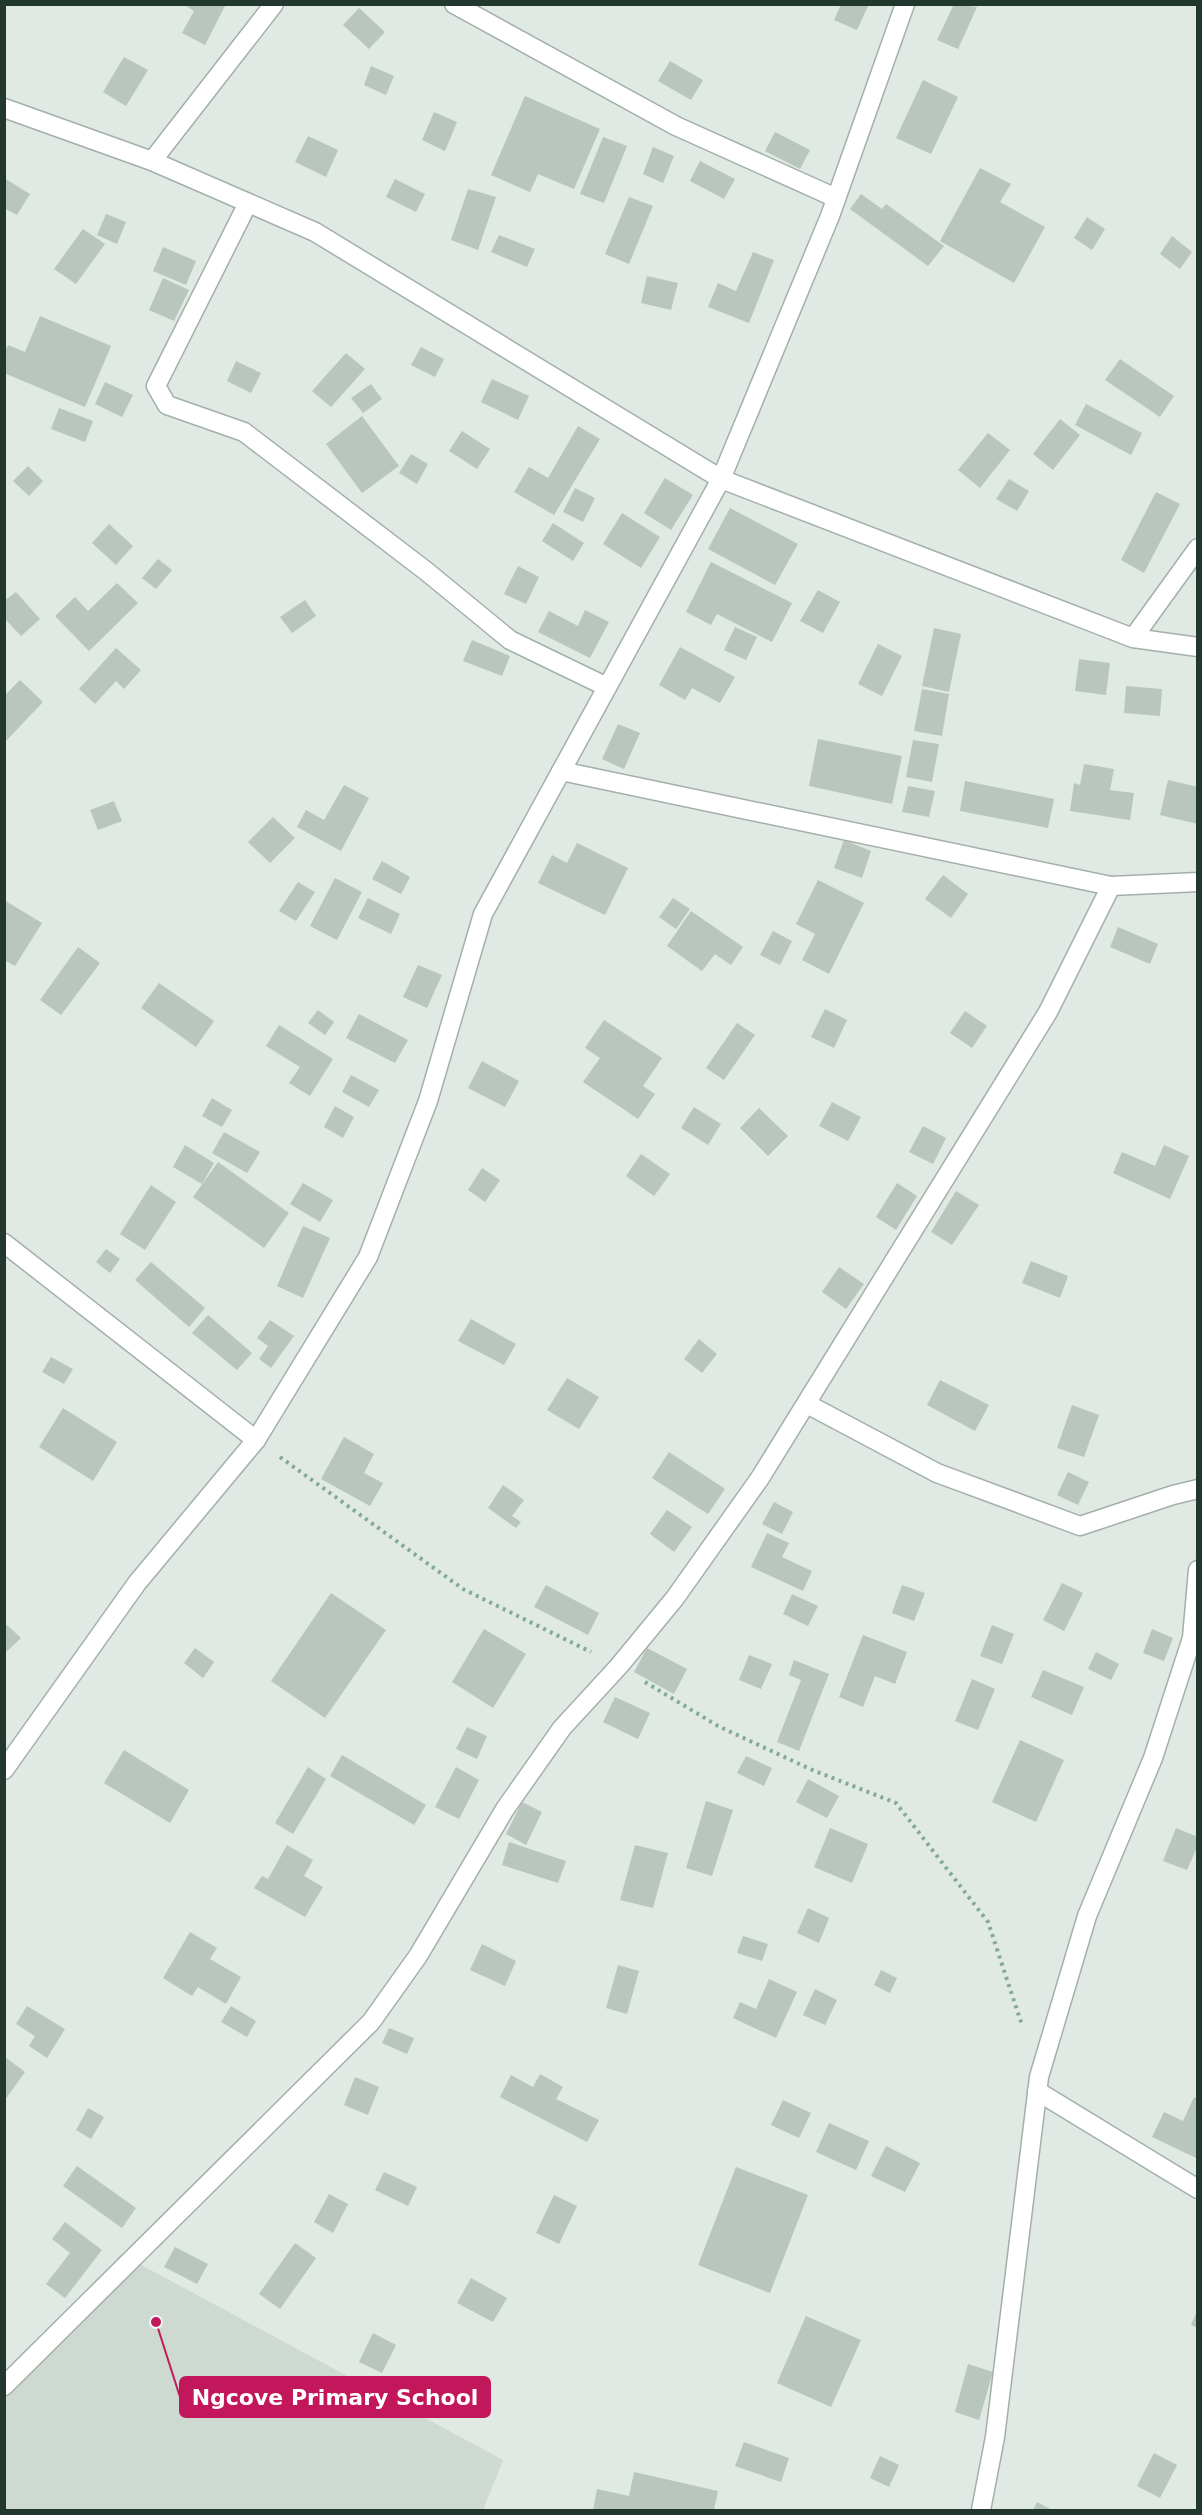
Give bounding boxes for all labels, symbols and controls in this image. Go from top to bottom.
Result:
callout: Ngcove Primary School [180,2377,490,2417]
text: Ngcove Primary School [192,2385,478,2410]

